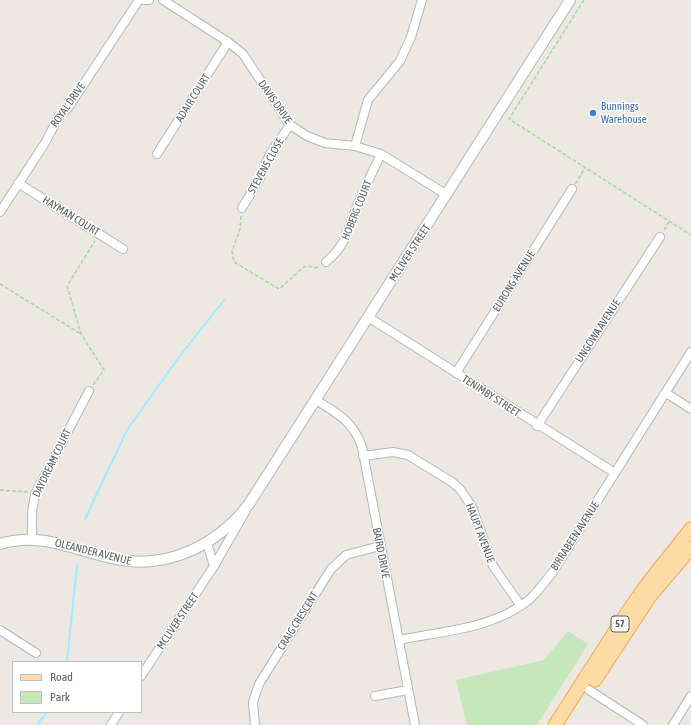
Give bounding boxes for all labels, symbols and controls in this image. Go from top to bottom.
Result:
street label: ADAIR COURT [173,71,213,125]
street label: DAVIS DRIVE [255,78,295,126]
street label: ROYAL DRIVE [48,80,88,130]
place label: Bunnings Warehouse [601,100,647,126]
marker: Bunnings Warehouse [588,108,598,118]
street label: STEVENS CLOSE [245,136,287,196]
street label: HOBERG COURT [339,178,375,242]
street label: HAYMAN COURT [40,193,102,239]
street label: MCLIVER STREET [387,222,433,284]
street label: EURONG AVENUE [490,248,538,314]
street label: UNGOWA AVENUE [573,297,623,365]
street label: TENIMBY STREET [459,372,523,420]
street label: DAYDREAM COURT [30,427,74,499]
street label: BIRRABEEN AVENUE [548,499,602,573]
street label: HAUPT AVENUE [463,501,497,565]
street label: BAIRD DRIVE [370,527,392,579]
street label: OLEANDER AVENUE [54,536,132,568]
street label: CRAIG CRESCENT [275,589,321,653]
street label: MCLIVER STREET [154,590,202,652]
road number: 57 [611,616,629,632]
legend [12,661,142,713]
text: Road [50,670,73,684]
text: Park [50,690,70,704]

